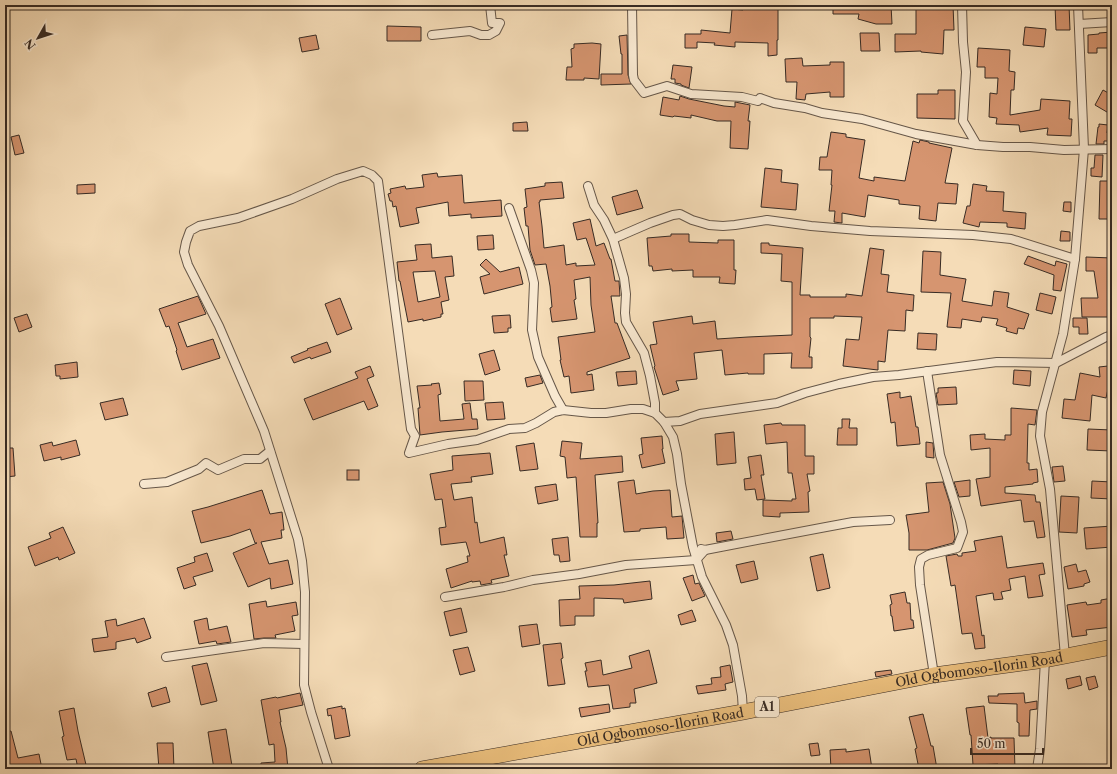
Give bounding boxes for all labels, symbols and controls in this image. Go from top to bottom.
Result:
north arrow [18,18,58,58]
text: N [22,36,39,52]
street label: Old Ogbomoso-Ilorin Road [894,649,1064,690]
road number: A1 [755,697,779,717]
street label: Old Ogbomoso-Ilorin Road [576,704,745,749]
scale bar [971,730,1043,756]
text: 50 m [977,736,1006,751]

